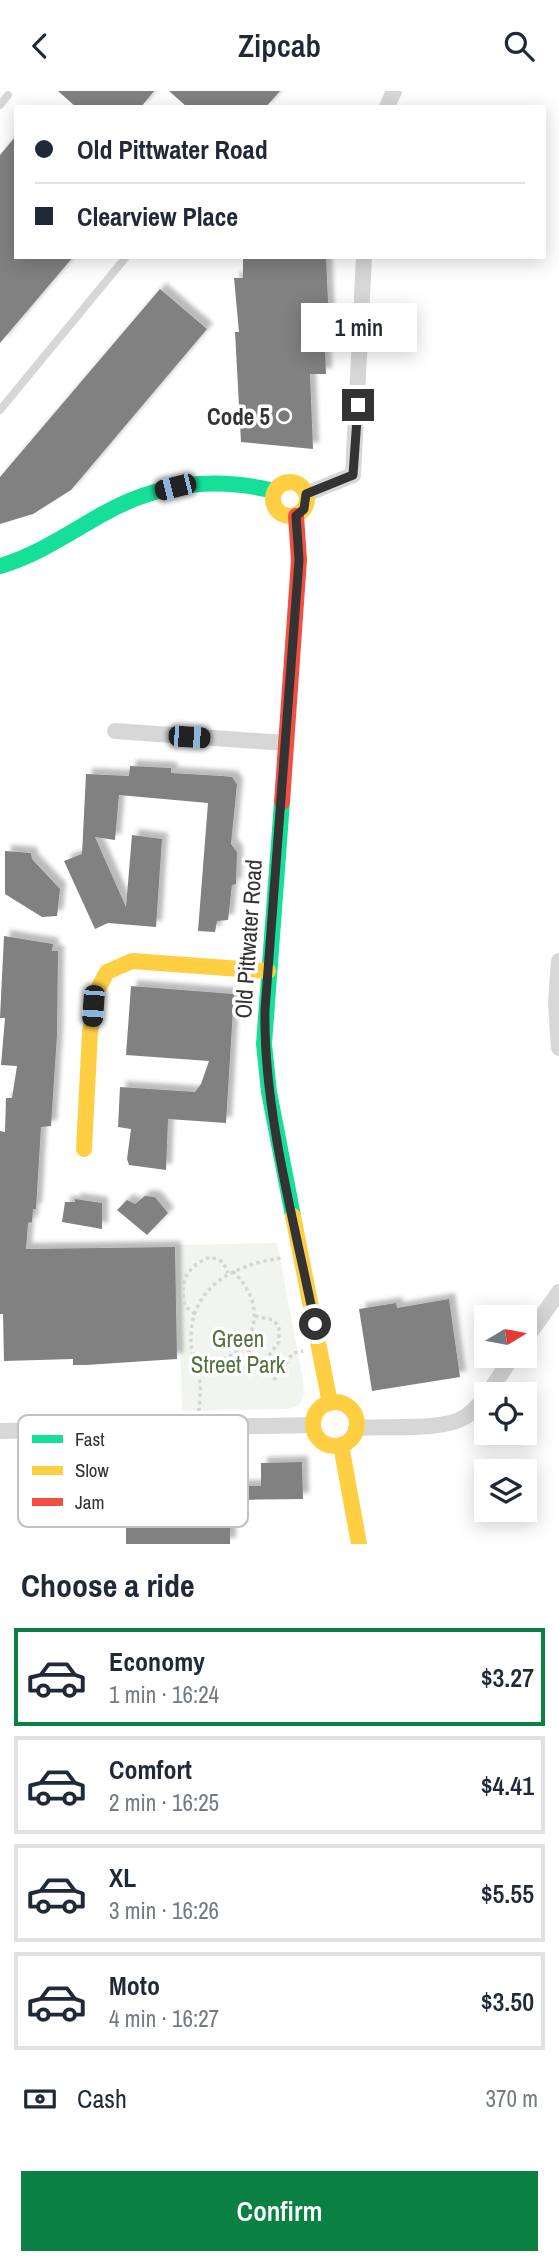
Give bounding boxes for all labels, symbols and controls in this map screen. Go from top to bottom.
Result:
text: Zipcab [238,24,321,67]
icon: back [21,27,59,65]
icon: search [500,27,538,65]
text: Old Pittwater Road [77,132,268,167]
text: Clearview Place [77,199,238,234]
callout: 1 min [300,303,416,353]
text: 1 min [335,312,383,343]
route end [342,389,374,421]
place label: Code 5 [207,401,270,432]
marker: Code 5 [276,408,292,424]
car [153,472,198,502]
car [168,725,211,749]
street label: Old Pittwater Road [227,858,269,1020]
car [82,984,105,1028]
north arrow [474,1305,537,1369]
map controls [474,1305,537,1522]
route start [299,1308,331,1340]
park label: Green Street Park [191,1323,286,1380]
button: locate [474,1382,537,1445]
legend [18,1415,248,1527]
text: Fast [75,1426,105,1452]
text: Slow [75,1457,110,1483]
button: layers [474,1459,537,1522]
text: Jam [75,1489,104,1515]
text: Choose a ride [21,1564,195,1607]
text: Economy [109,1644,205,1679]
icon: car [25,1646,88,1709]
text: $3.27 [481,1660,534,1695]
text: 1 min · 16:24 [109,1679,219,1710]
text: Comfort [109,1752,192,1787]
icon: car [25,1754,88,1817]
text: $4.41 [481,1768,534,1803]
text: 2 min · 16:25 [109,1787,219,1818]
text: XL [109,1860,136,1895]
icon: car [25,1862,88,1925]
text: $5.55 [481,1876,534,1911]
text: 3 min · 16:26 [109,1895,219,1926]
text: Moto [109,1968,160,2003]
icon: car [25,1970,88,2033]
text: $3.50 [481,1984,534,2019]
text: 4 min · 16:27 [109,2003,219,2034]
icon: cash [21,2080,59,2118]
text: Cash [77,2081,127,2116]
text: 370 m [486,2083,538,2114]
button: Confirm [21,2171,538,2251]

